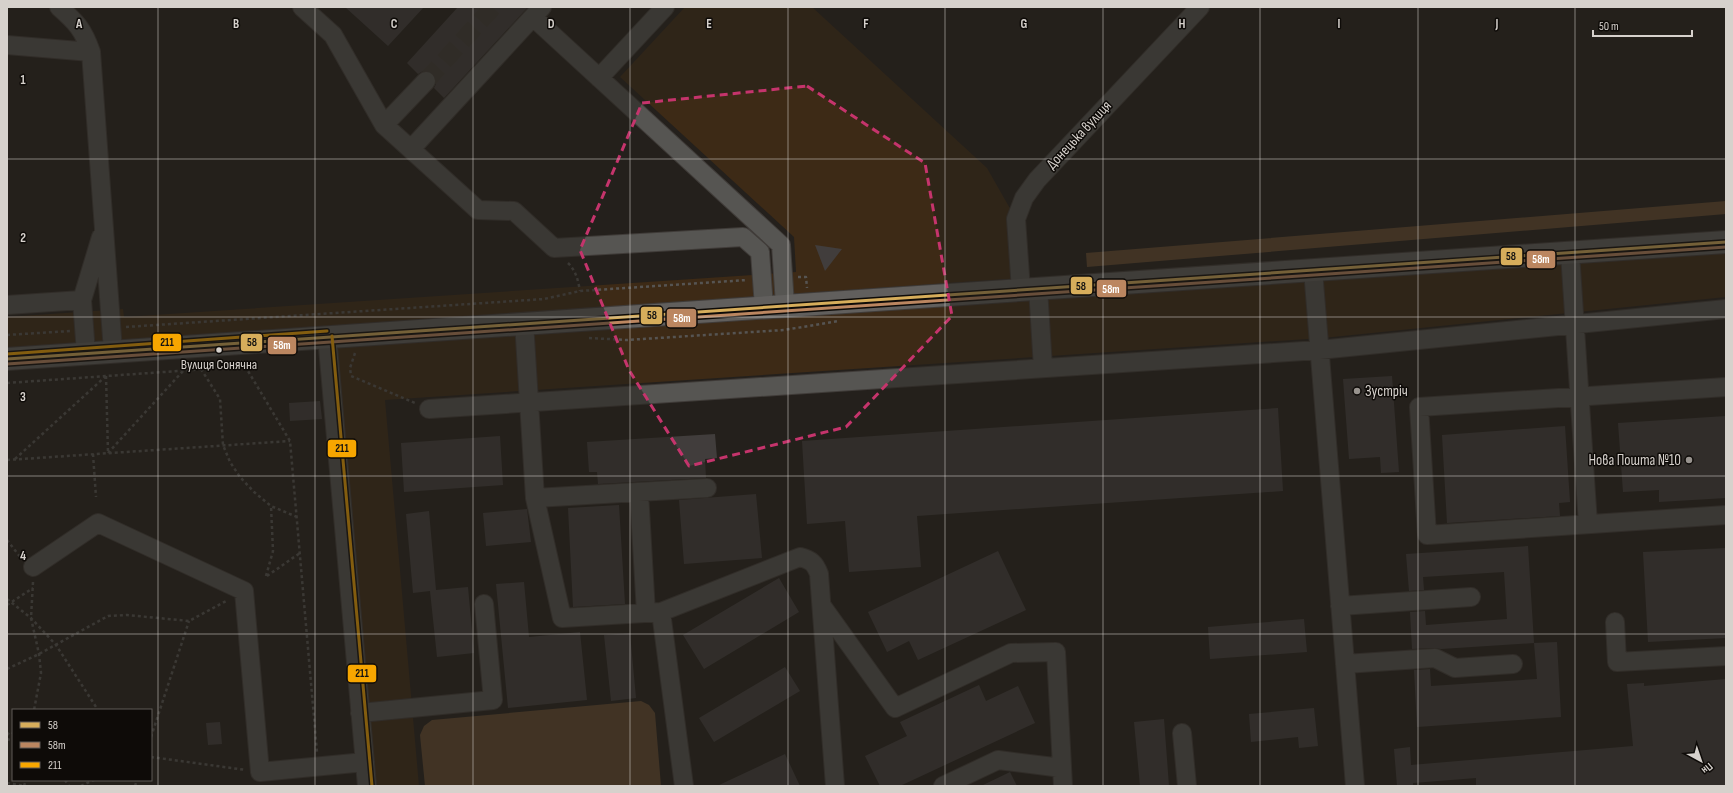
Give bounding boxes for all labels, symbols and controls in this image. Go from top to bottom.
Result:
scale bar [1593,12,1692,38]
text: A [75,16,83,32]
text: B [233,16,239,32]
text: C [391,16,398,32]
text: D [548,16,555,32]
text: E [706,16,712,32]
text: F [863,16,869,32]
text: G [1021,16,1028,32]
text: H [1179,16,1186,32]
text: I [1338,16,1341,32]
text: J [1495,16,1499,32]
text: 50 m [1599,19,1619,34]
text: 1 [20,72,26,88]
street label: Донецька вулиця [1042,96,1116,173]
text: 2 [20,230,26,246]
line badge: 58 [1500,247,1523,266]
text: 58 [1506,250,1516,263]
line badge: 58т [1526,250,1556,269]
text: 58т [1532,253,1550,266]
line badge: 58 [1070,276,1093,295]
line badge: 58т [1096,279,1127,298]
text: 58 [1076,280,1086,293]
text: 58т [1102,283,1120,296]
line badge: 58 [640,306,663,325]
line badge: 58т [666,308,697,328]
text: 58 [647,309,657,322]
text: 58т [673,312,691,325]
line badge: 211 [152,333,182,352]
line badge: 58 [240,333,263,352]
text: 211 [160,336,174,349]
text: 58 [247,336,257,349]
line badge: 58т [267,336,297,355]
text: 58т [273,339,291,352]
marker: Вулиця Сонячна [214,345,224,355]
place label: Вулиця Сонячна [181,356,257,373]
place label: Зустріч [1365,382,1408,401]
marker: Зустріч [1352,386,1362,396]
text: 3 [20,389,26,405]
line badge: 211 [327,439,357,458]
text: 211 [335,442,349,455]
place label: Нова Пошта №10 [1588,451,1681,470]
marker: Нова Пошта №10 [1684,455,1694,465]
text: 4 [20,548,26,564]
line badge: 211 [347,664,377,683]
text: 211 [355,667,369,680]
legend [12,709,152,781]
text: 58 [48,718,58,733]
text: 58т [48,738,66,753]
north arrow [1681,741,1721,781]
text: 211 [48,758,62,773]
text: Пн [1699,760,1715,777]

